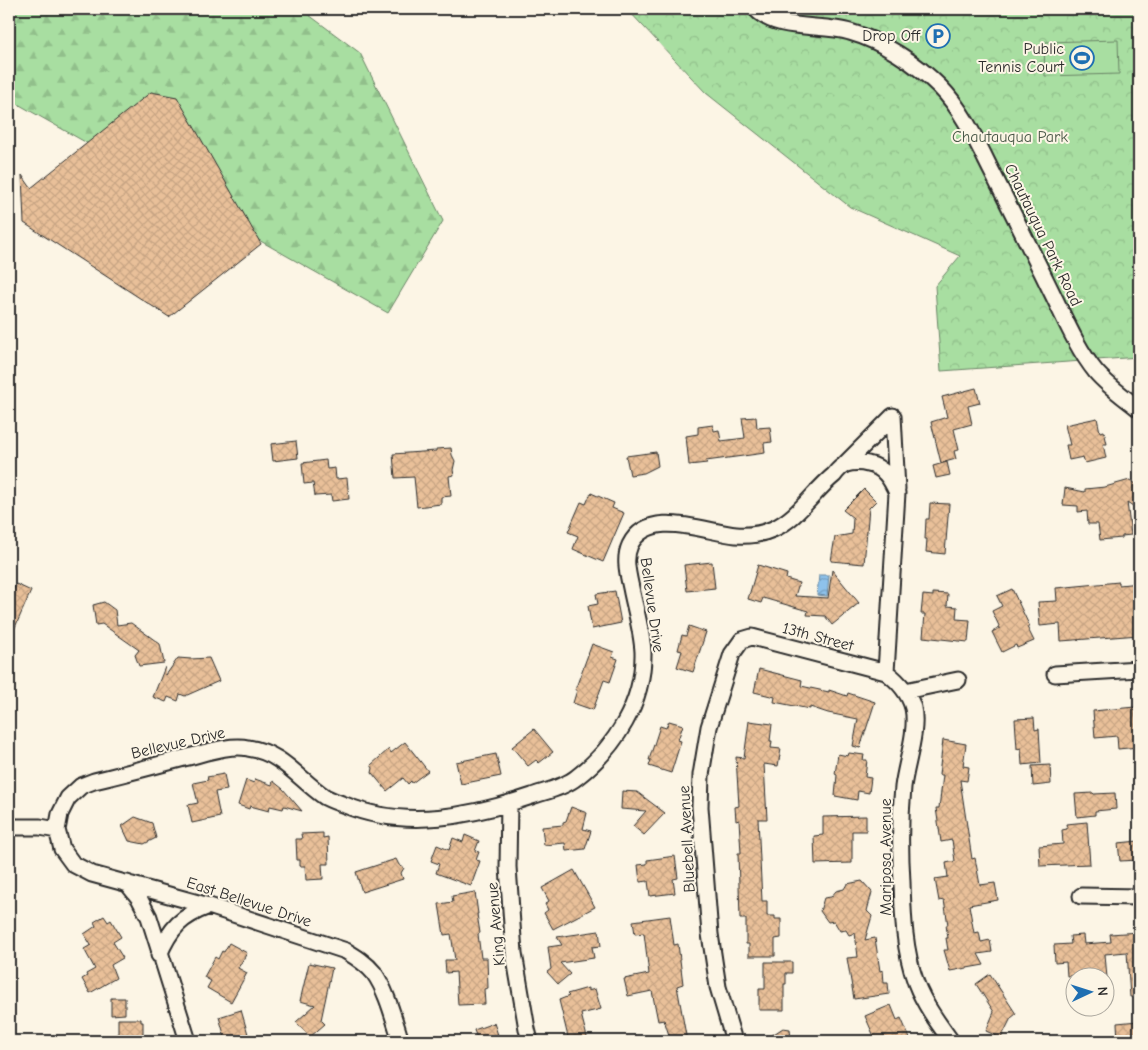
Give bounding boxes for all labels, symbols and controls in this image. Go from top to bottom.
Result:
parking icon: Drop Off [925,23,951,49]
place label: Drop Off [862,27,922,45]
place label: Public Tennis Court [978,40,1064,76]
sports icon: Public Tennis Court [1069,45,1095,71]
park label: Chautauqua Park [952,128,1068,146]
street label: Chautauqua Park Road [1001,161,1085,309]
street label: Bellevue Drive [636,556,668,654]
street label: 13th Street [780,619,856,655]
street label: Bellevue Drive [129,723,227,763]
street label: Bluebell Avenue [675,785,699,893]
street label: Mariposa Avenue [877,798,895,916]
street label: East Bellevue Drive [184,873,314,931]
street label: King Avenue [483,881,509,967]
north arrow [1066,968,1116,1018]
text: N [1094,986,1111,996]

